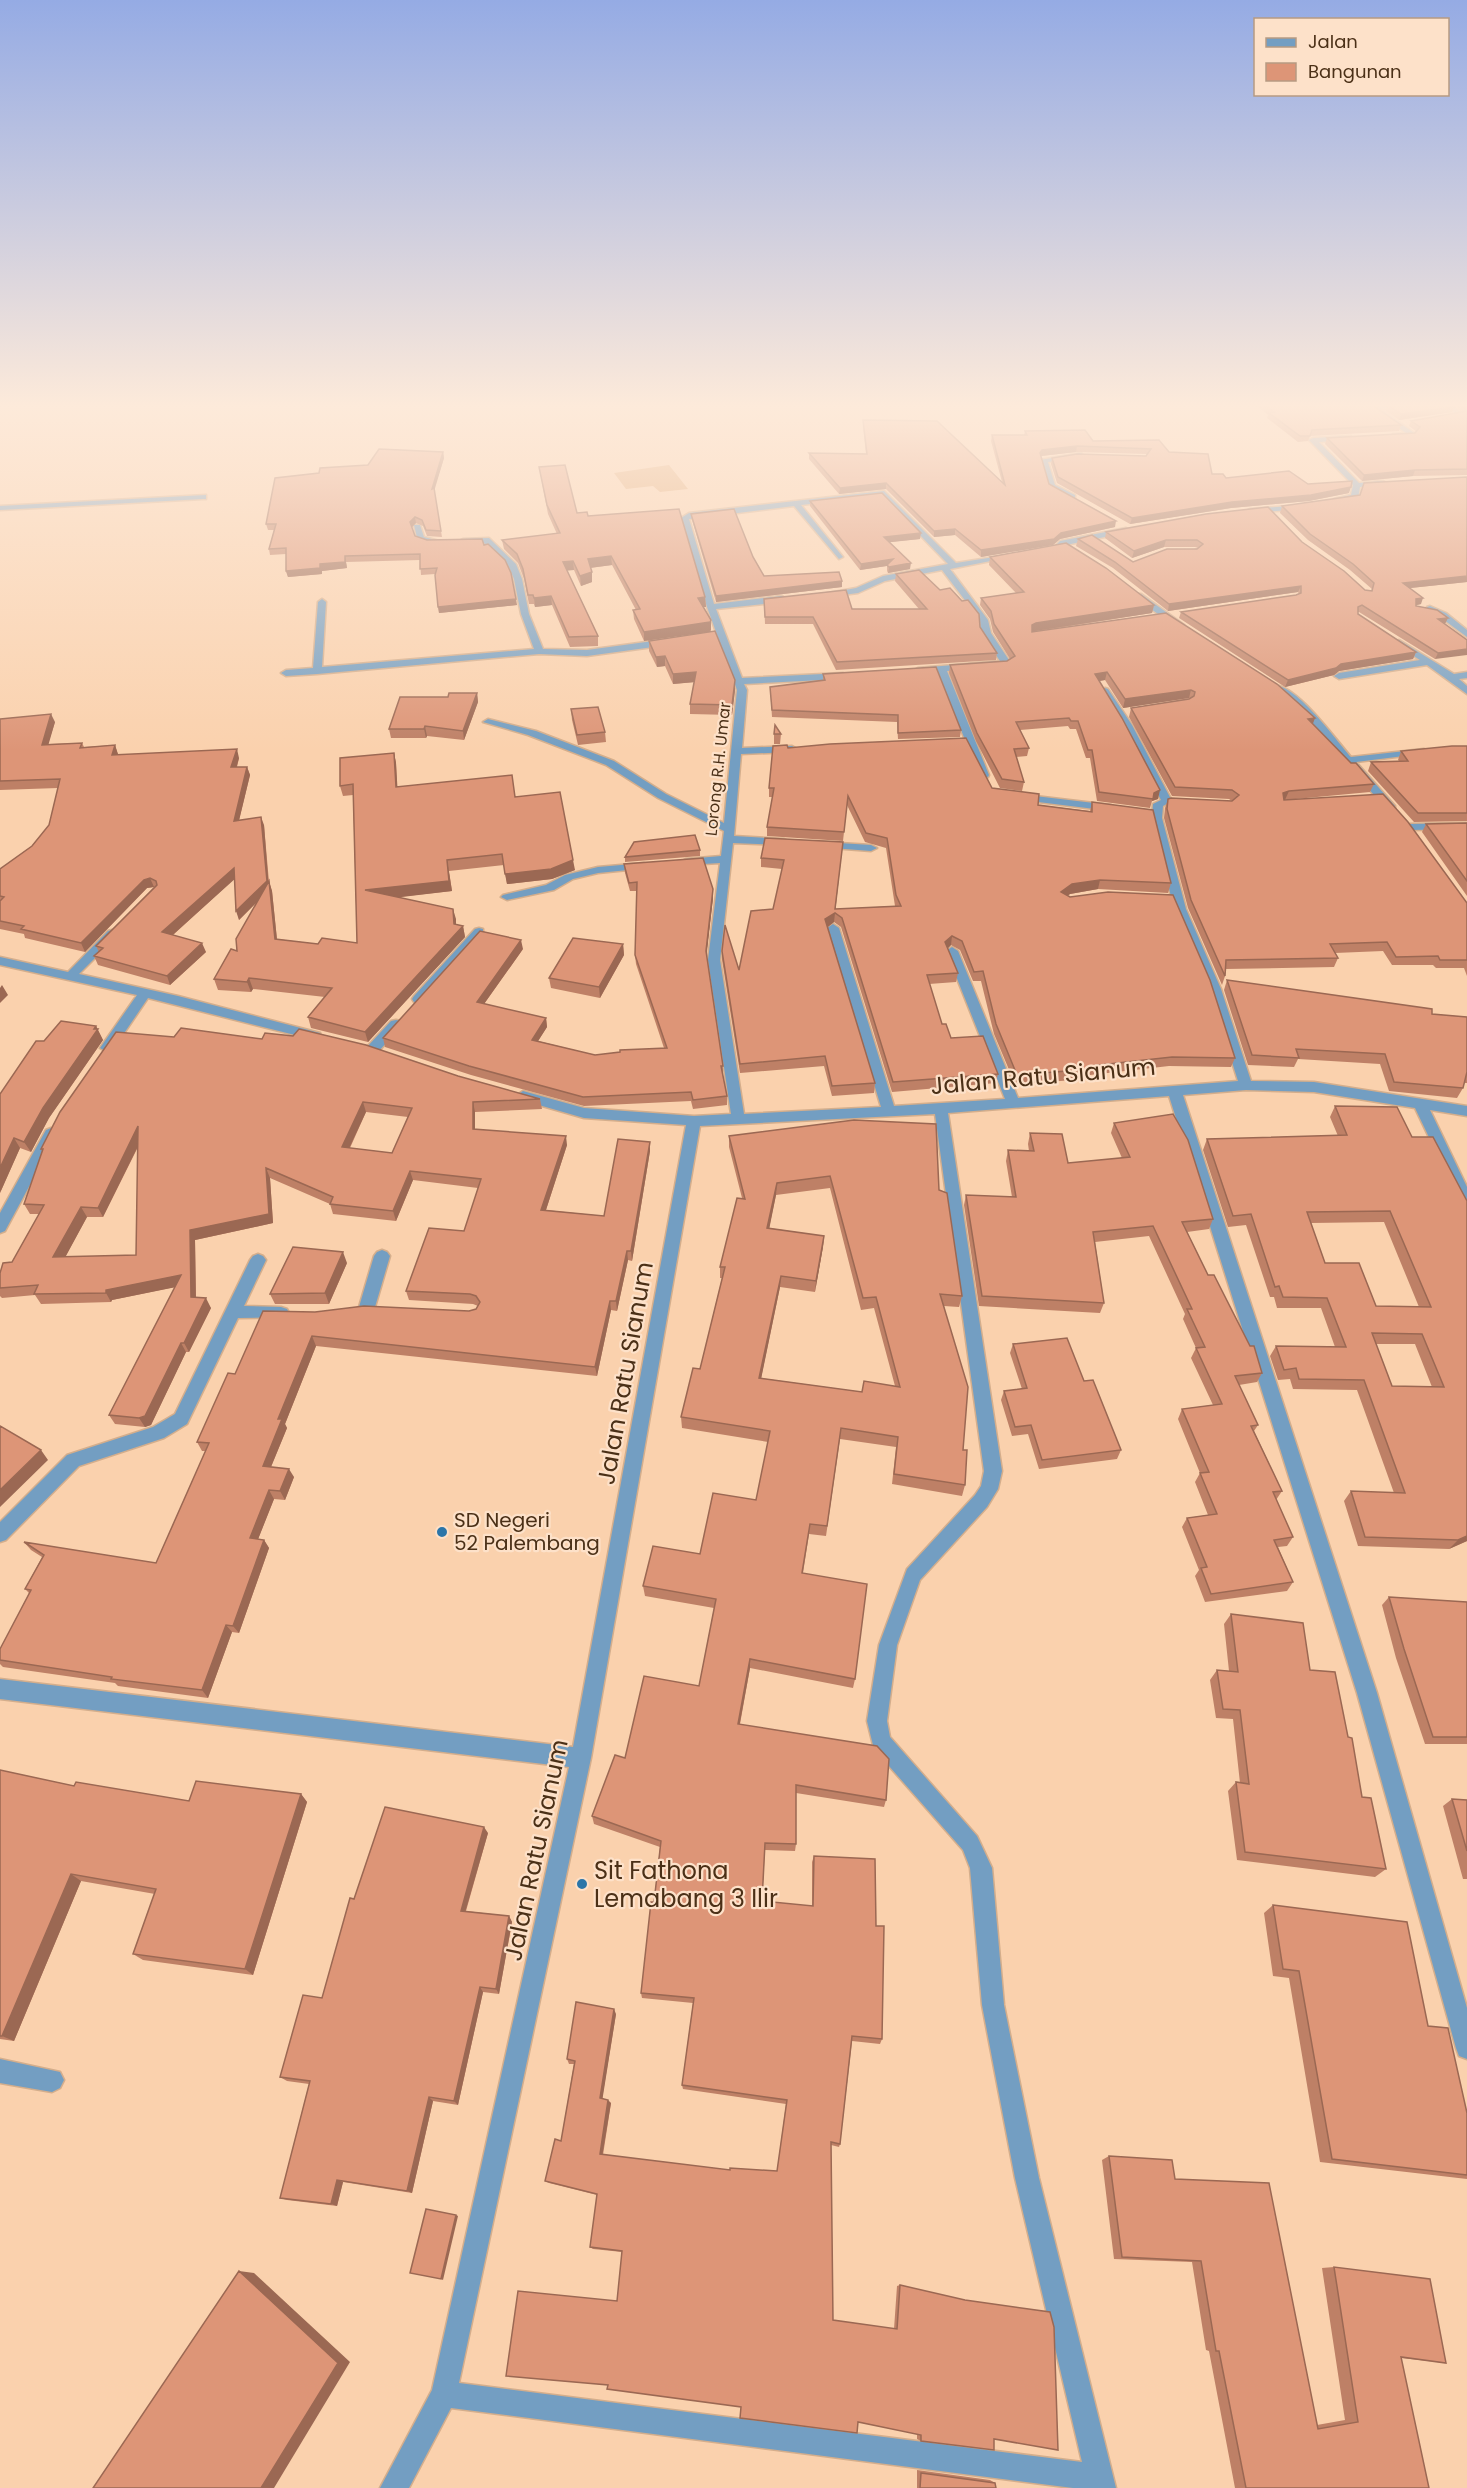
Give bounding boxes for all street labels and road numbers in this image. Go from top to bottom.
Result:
street label: Lorong R.H. Umar [700,701,736,837]
street label: Jalan Ratu Sianum [929,1050,1157,1102]
street label: Jalan Ratu Sianum [589,1259,661,1487]
street label: Jalan Ratu Sianum [496,1736,576,1964]

